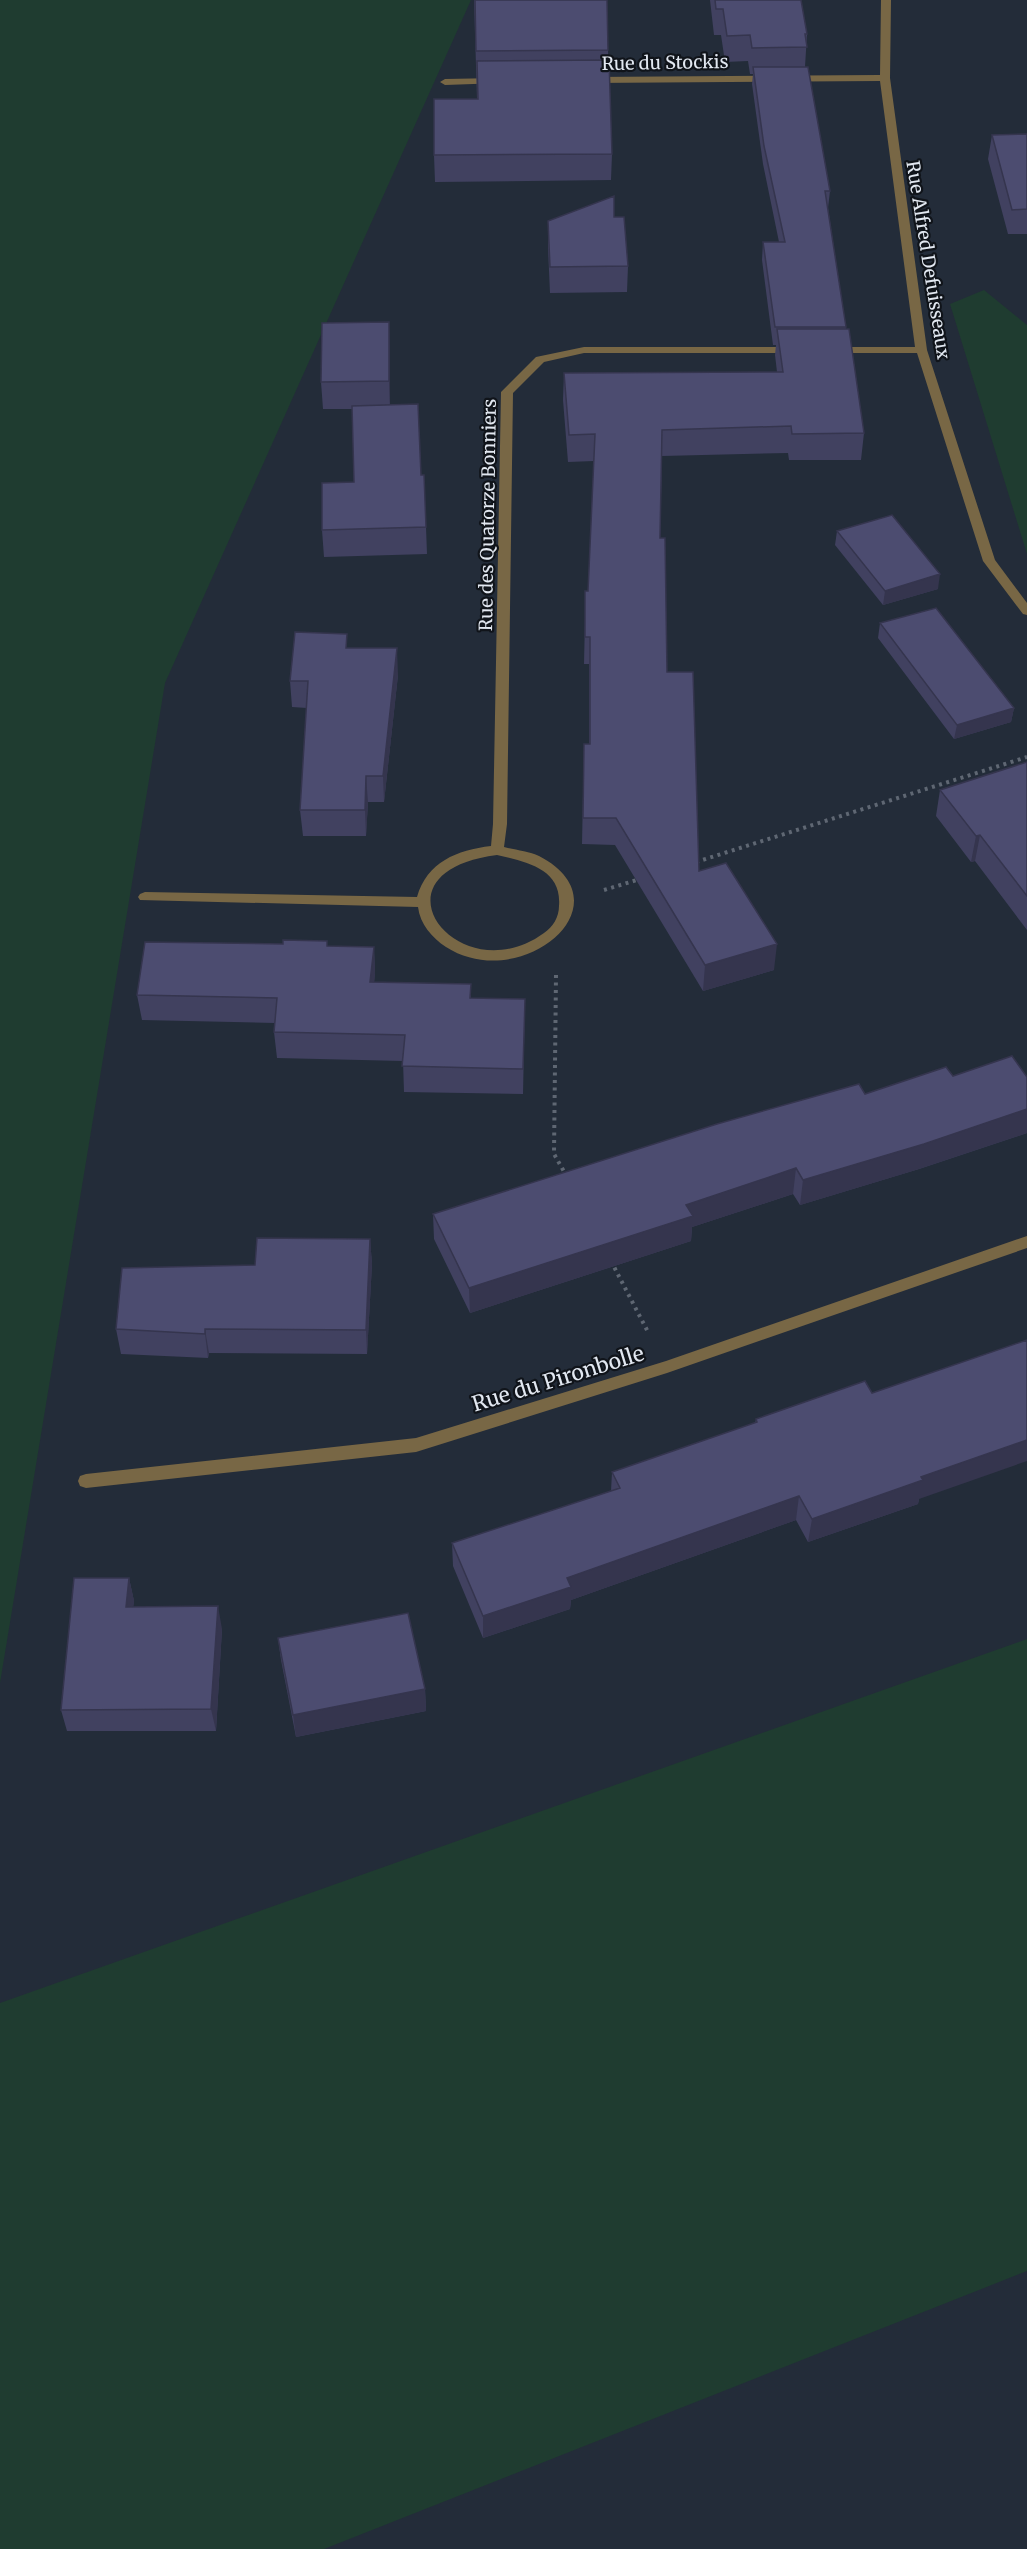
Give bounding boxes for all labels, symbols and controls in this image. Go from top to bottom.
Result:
street label: Rue du Stockis [601,50,729,75]
street label: Rue Alfred Defuisseaux [901,159,956,361]
street label: Rue des Quatorze Bonniers [474,399,501,631]
street label: Rue du Pironbolle [469,1340,647,1418]

